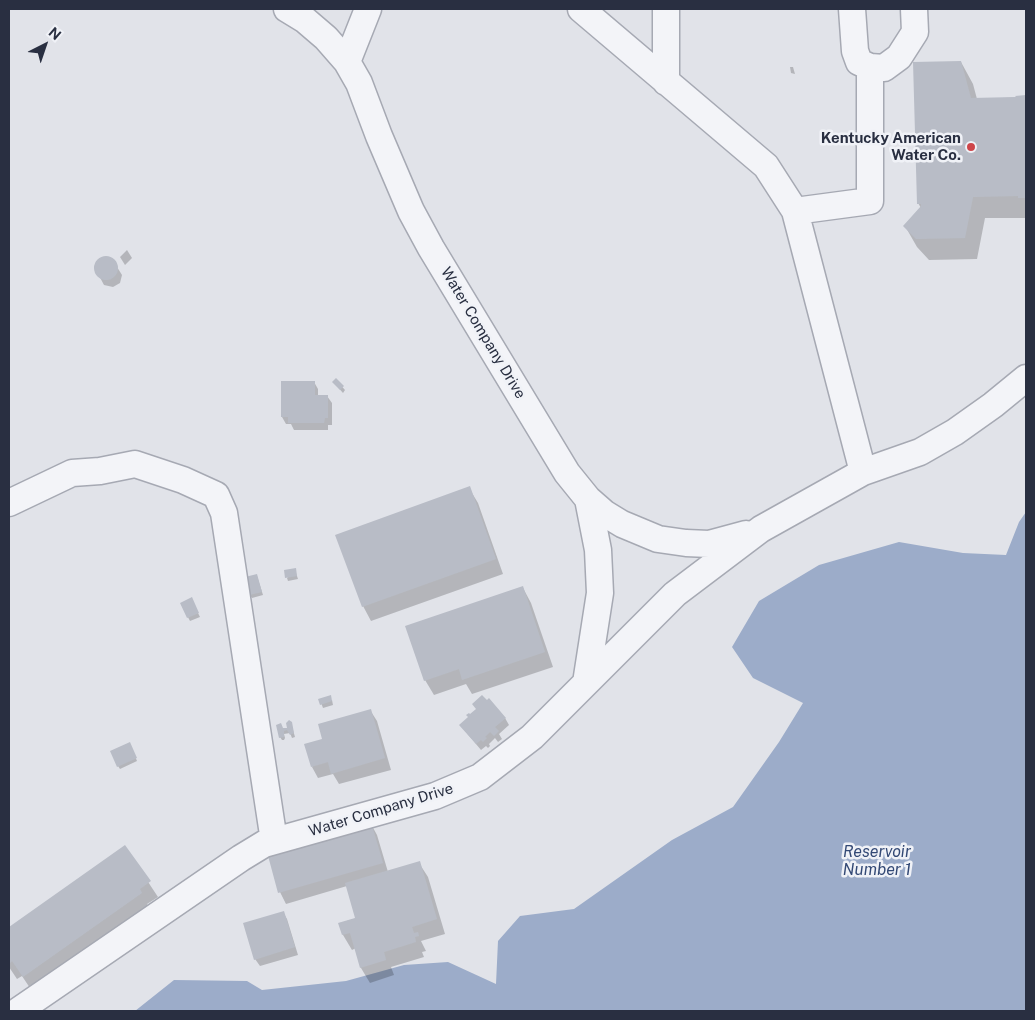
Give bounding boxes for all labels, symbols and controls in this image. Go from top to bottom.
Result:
north arrow [20,20,70,70]
text: N [45,24,64,43]
place label: Kentucky American Water Co. [821,129,961,164]
marker: Kentucky American Water Co. [965,141,977,153]
street label: Water Company Drive [437,264,529,402]
street label: Water Company Drive [307,779,455,841]
water label: Reservoir Number 1 [843,842,911,880]

